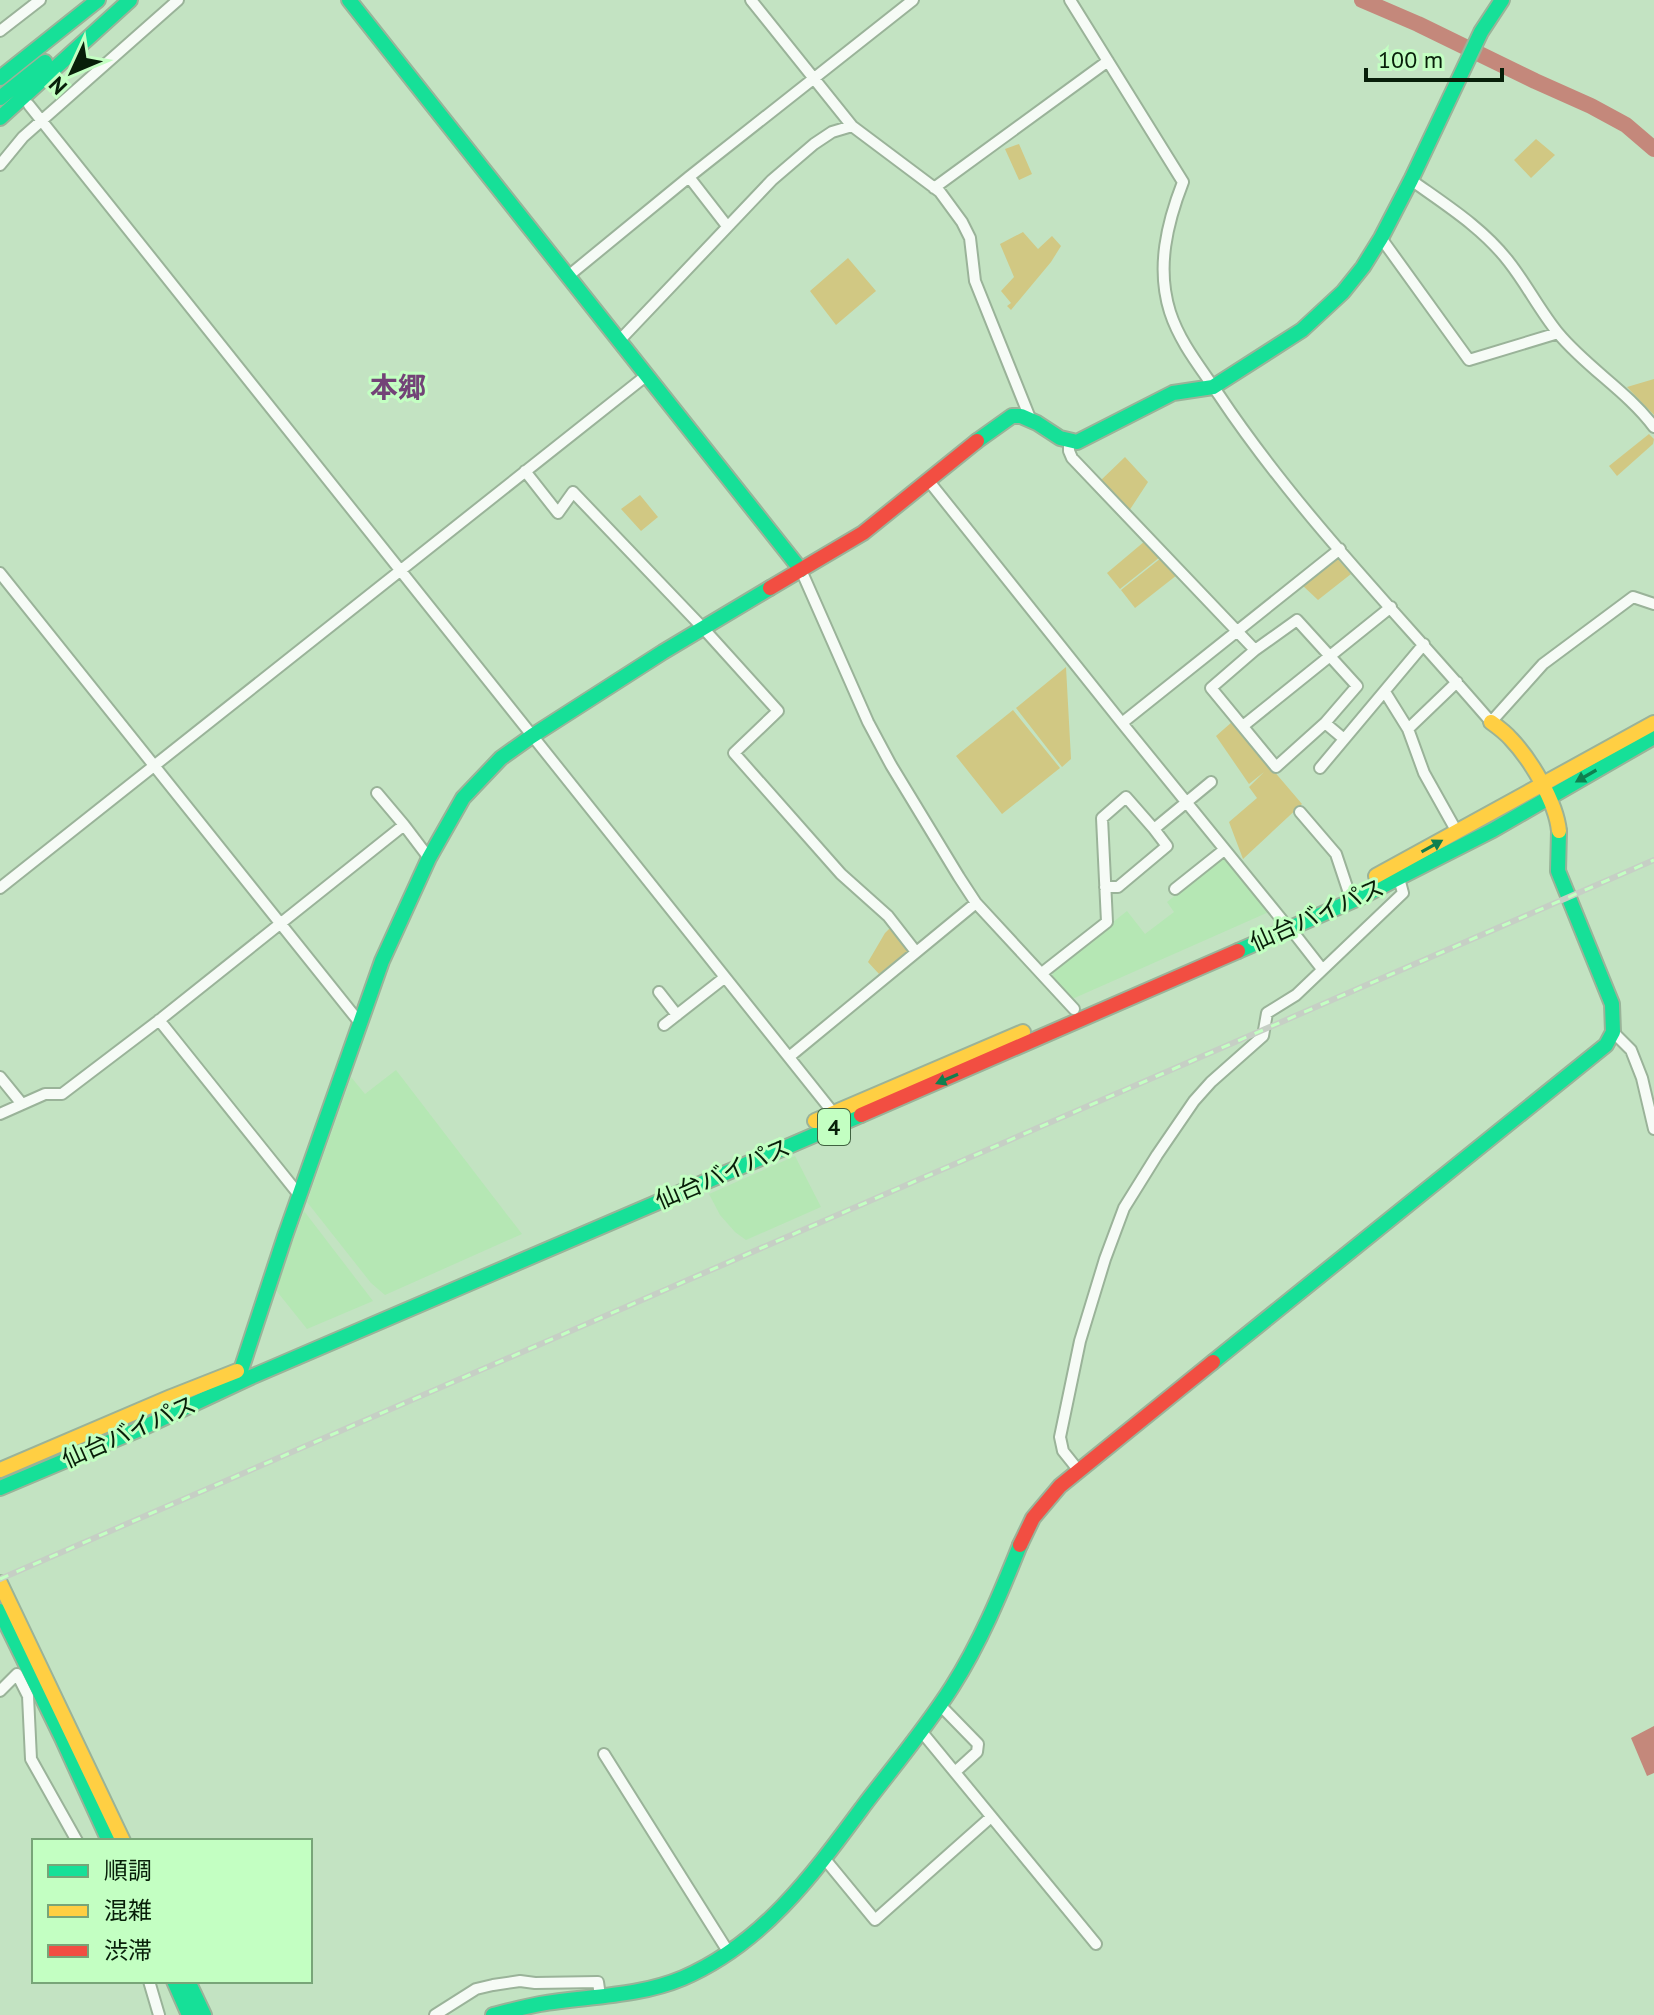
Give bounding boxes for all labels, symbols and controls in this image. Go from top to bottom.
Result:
north arrow [32,32,112,112]
scale bar [1366,32,1502,82]
text: 100 m [1378,44,1443,75]
text: N [43,71,73,101]
district label: 本郷 [370,368,426,405]
one-way arrow [1575,769,1597,783]
one-way arrow [1420,839,1443,853]
street label: 仙台バイパス [1245,871,1389,958]
one-way arrow [935,1072,959,1085]
road number: 4 [818,1109,850,1145]
street label: 仙台バイパス [651,1131,795,1216]
street label: 仙台バイパス [57,1388,201,1475]
legend [32,1839,312,1983]
text: 順調 [104,1855,152,1886]
text: 混雑 [104,1895,152,1926]
text: 渋滞 [104,1935,152,1966]

